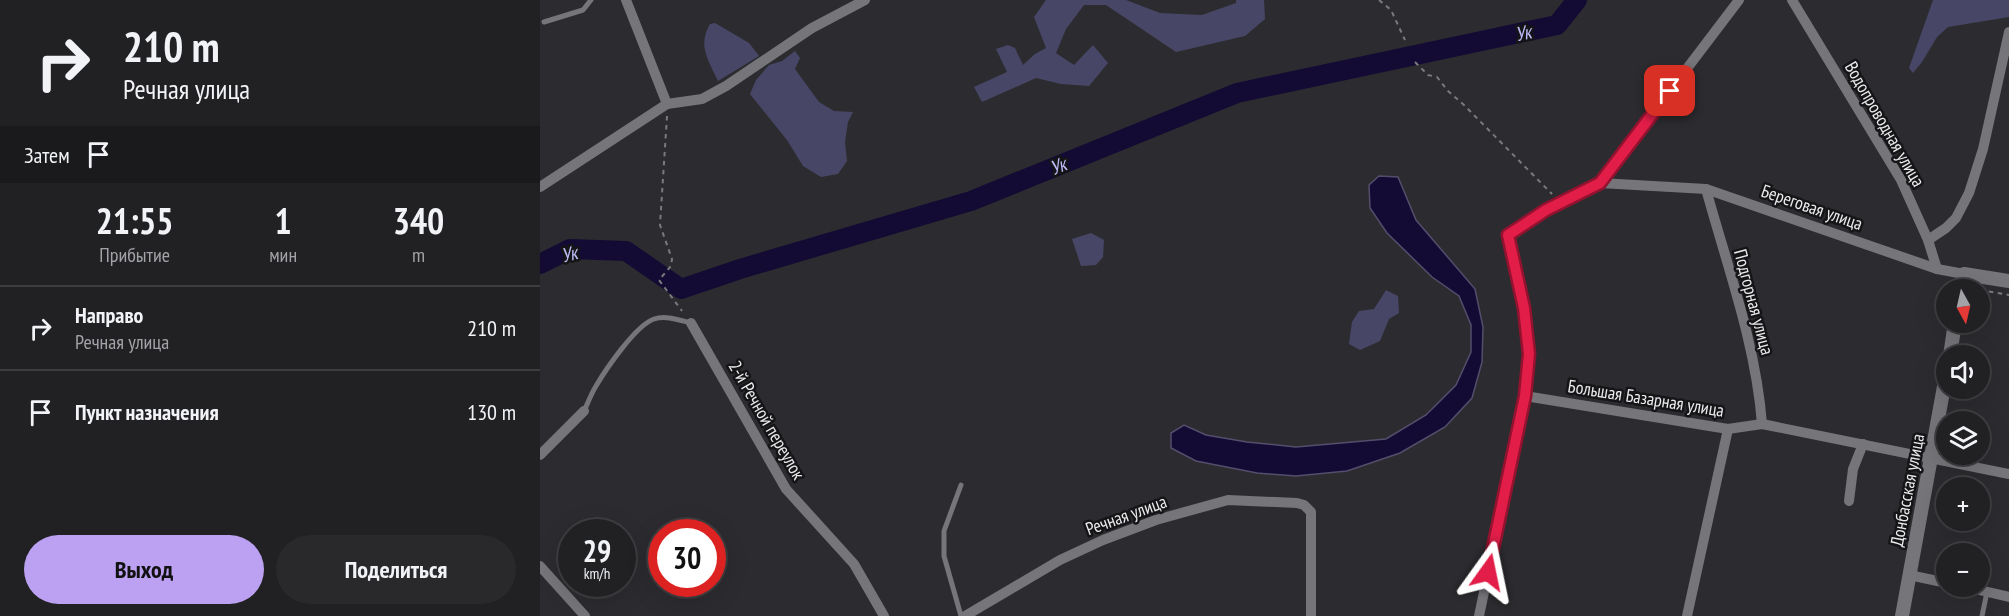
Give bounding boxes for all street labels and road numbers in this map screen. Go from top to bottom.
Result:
street label: Водопроводная улица [1840,57,1930,191]
street label: Береговая улица [1758,179,1866,235]
street label: Подгорная улица [1729,247,1779,357]
street label: 2-й Речной переулок [724,357,810,484]
street label: Большая Базарная улица [1566,374,1726,422]
street label: Донбасская улица [1885,432,1929,548]
street label: Речная улица [1082,490,1170,540]

